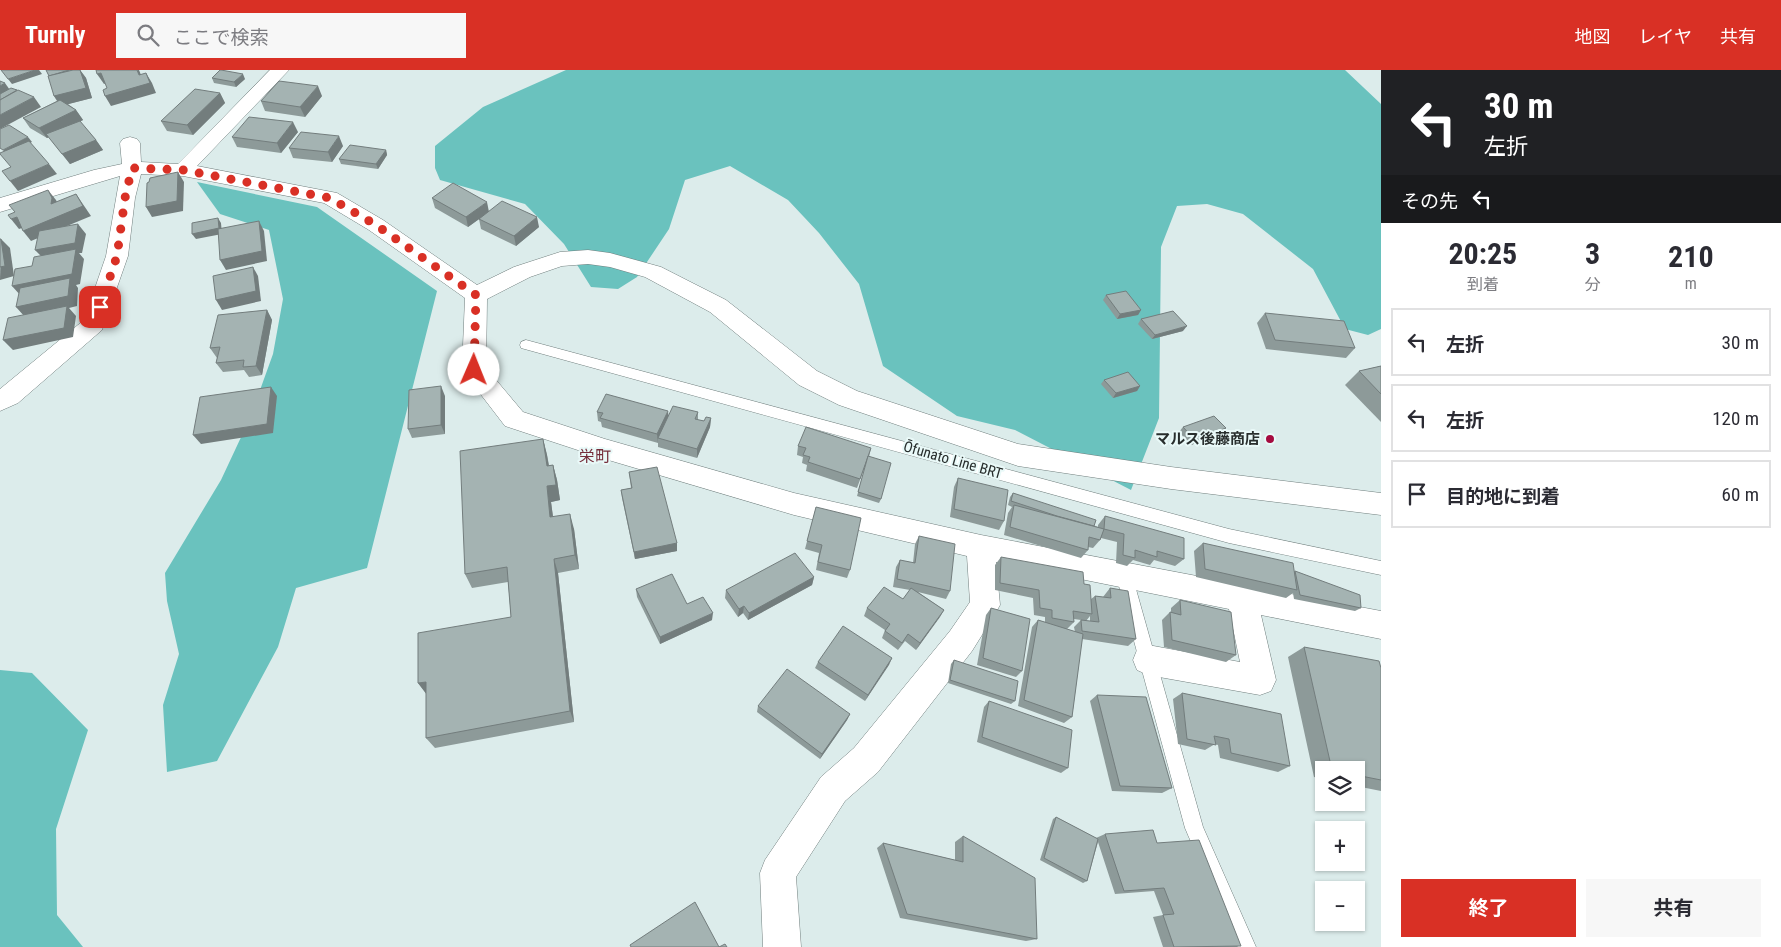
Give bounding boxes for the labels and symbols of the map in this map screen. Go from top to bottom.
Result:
pin [79,286,121,328]
position arrow [447,343,499,395]
place label: マルス後藤商店 [1155,430,1260,448]
marker: マルス後藤商店 [1264,433,1276,445]
street label: Ōfunato Line BRT [901,437,1005,483]
district label: 栄町 [579,447,611,466]

